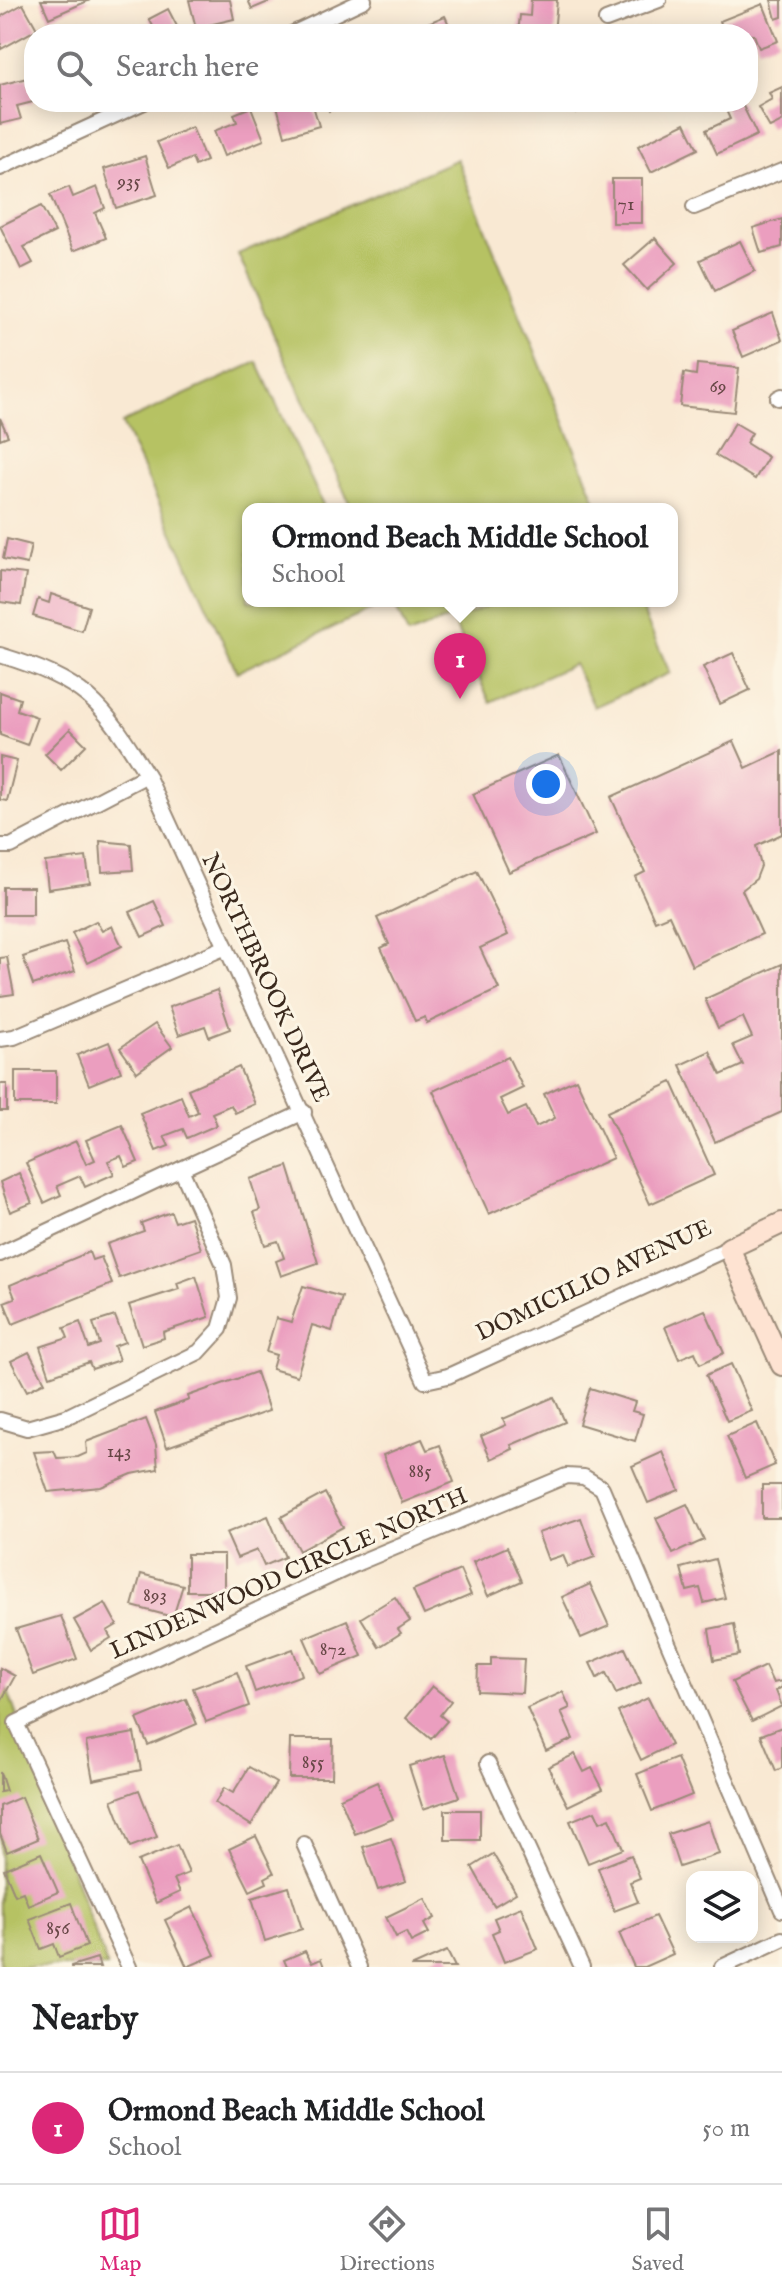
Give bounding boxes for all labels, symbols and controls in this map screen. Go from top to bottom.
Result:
search box [24,24,758,112]
icon: search [52,46,96,90]
text: Search here [116,49,259,87]
house number: 935 [116,169,141,194]
house number: 71 [618,192,634,217]
house number: 69 [709,374,727,399]
popup [242,503,678,607]
text: Ormond Beach Middle School [272,520,648,558]
text: School [272,558,345,591]
pin: 1 [434,633,486,699]
your location [526,764,566,804]
street label: NORTHBROOK DRIVE [194,849,336,1107]
street label: DOMICILIO AVENUE [471,1213,717,1349]
house number: 143 [107,1439,131,1464]
house number: 885 [409,1459,431,1484]
street label: LINDENWOOD CIRCLE NORTH [105,1481,473,1667]
house number: 893 [143,1583,167,1608]
house number: 872 [320,1637,346,1662]
house number: 855 [302,1750,324,1775]
map controls [686,1871,758,1943]
button: layers [686,1871,758,1943]
house number: 856 [46,1916,70,1941]
text: Nearby [32,1998,138,2041]
text: Ormond Beach Middle School [108,2093,485,2131]
text: 1 [53,2112,63,2145]
text: 50 m [702,2112,750,2145]
text: School [108,2131,181,2164]
tab: Map [98,2202,142,2278]
tab: Directions [339,2202,435,2278]
tab: Saved [632,2202,684,2278]

